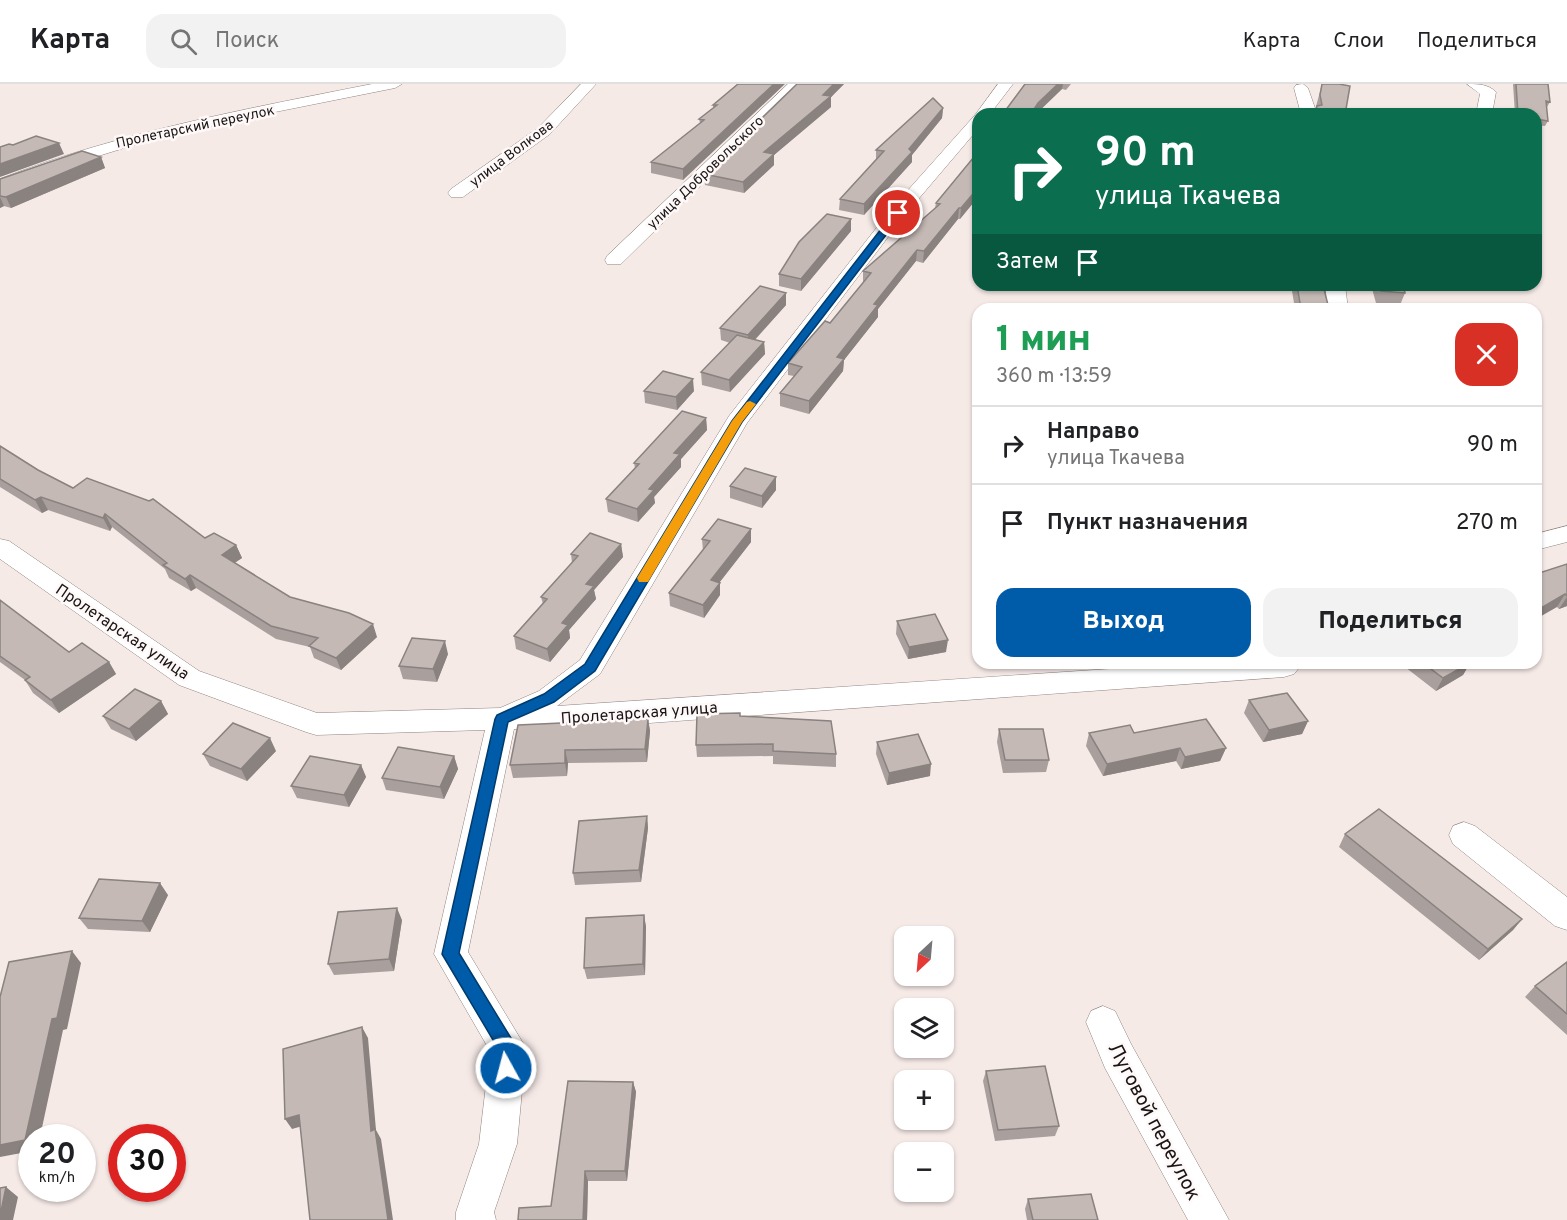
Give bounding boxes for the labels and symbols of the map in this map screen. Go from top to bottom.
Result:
street label: Пролетарский переулок [114,102,276,153]
street label: улица Добровольского [644,113,768,233]
street label: улица Волкова [467,117,557,191]
pin [872,187,923,238]
street label: Пролетарская улица [51,580,193,685]
street label: Пролетарская улица [560,699,718,729]
north arrow [894,926,954,986]
position arrow [474,1036,538,1100]
street label: Луговой переулок [1101,1039,1206,1205]
speed limit sign: 30 [108,1124,186,1202]

